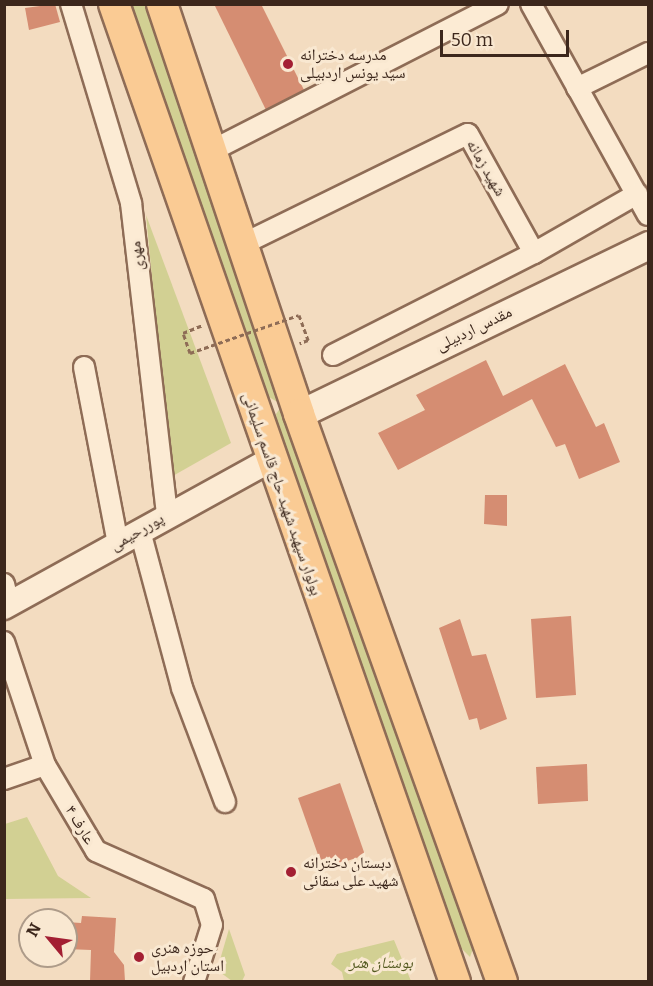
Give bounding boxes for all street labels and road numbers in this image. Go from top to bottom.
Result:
street label: شهید زمانه [462,136,510,200]
street label: مهری [126,240,148,272]
street label: مقدس اردبیلی [433,302,515,356]
street label: بولوار سپهبد شهید حاج قاسم سلیمانی [238,390,326,598]
street label: پوررحیمی [107,509,167,555]
street label: عارف ۴ [61,802,99,848]

